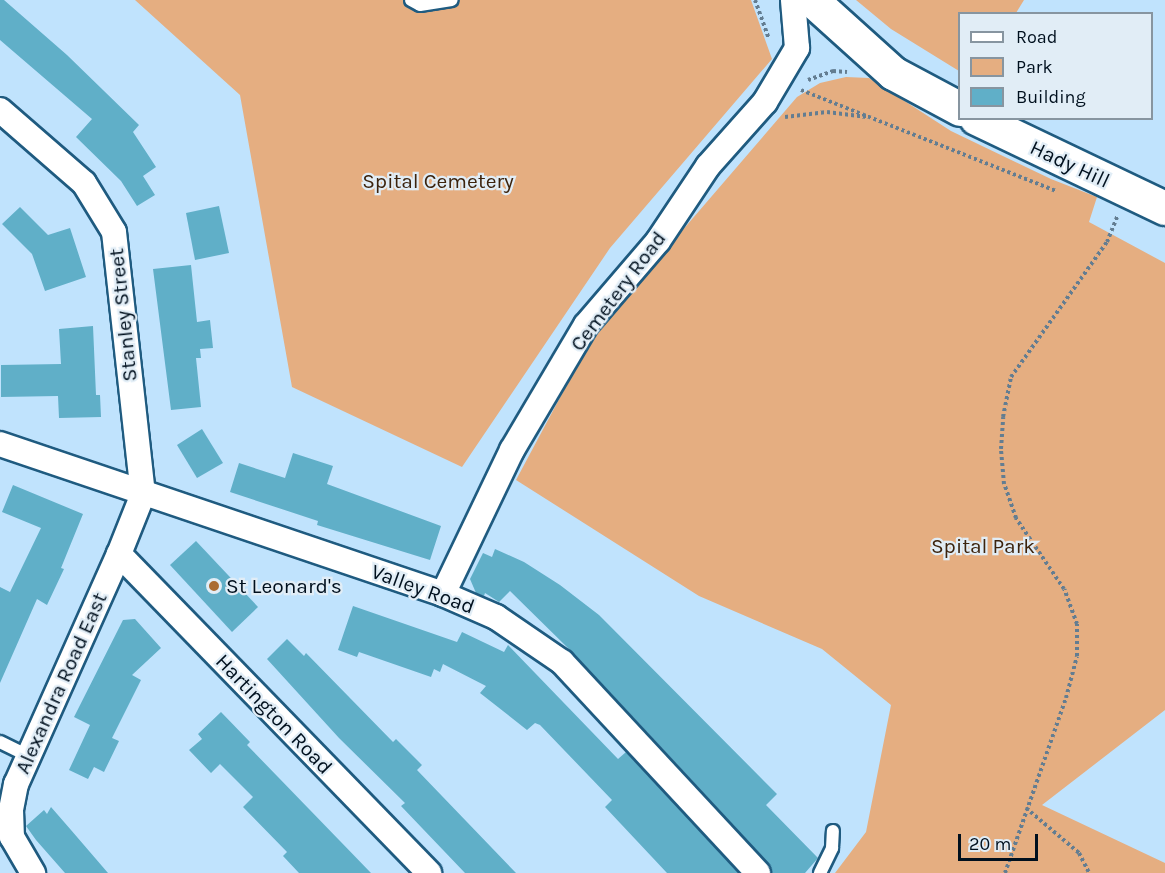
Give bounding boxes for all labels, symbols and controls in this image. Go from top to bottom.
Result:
legend [958,12,1153,120]
text: Road [1016,26,1057,48]
text: Park [1016,56,1053,78]
text: Building [1016,86,1086,108]
street label: Hady Hill [1026,135,1114,193]
park label: Spital Cemetery [362,168,514,194]
street label: Cemetery Road [565,226,671,356]
street label: Stanley Street [103,247,143,383]
park label: Spital Park [931,533,1035,559]
street label: Valley Road [368,559,478,619]
place label: St Leonard's [226,573,342,599]
marker: St Leonard's [207,579,221,593]
street label: Alexandra Road East [10,588,112,778]
street label: Hartington Road [210,649,338,779]
scale bar [961,822,1040,860]
text: 20 m [969,833,1011,855]

